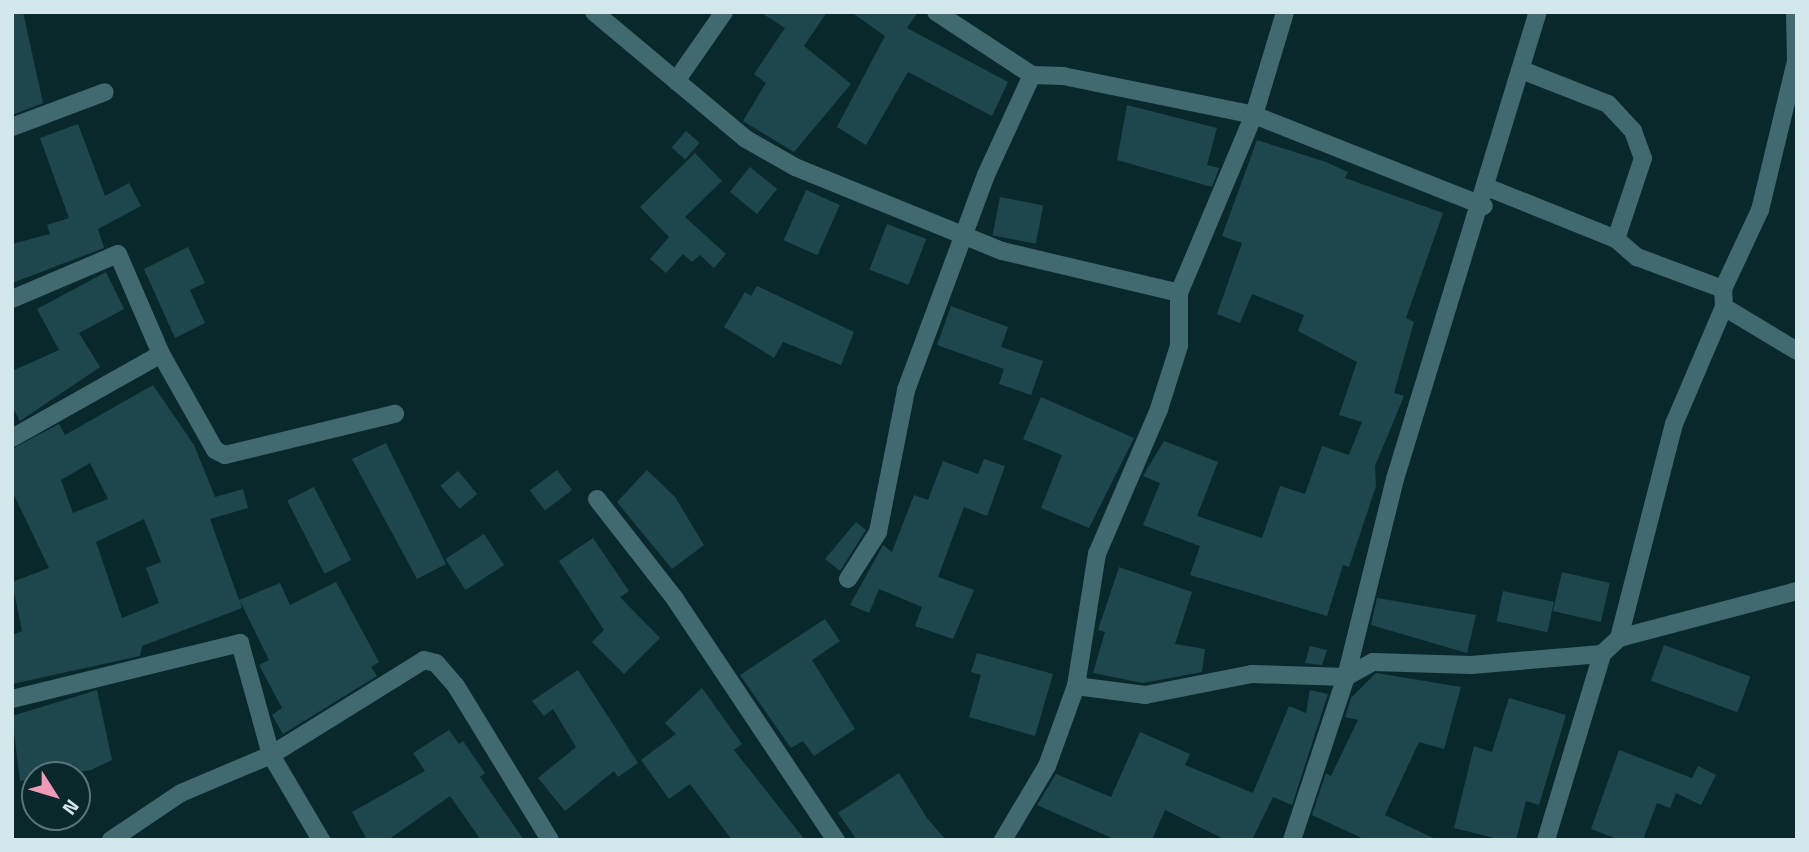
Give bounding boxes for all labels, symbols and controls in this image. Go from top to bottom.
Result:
north arrow [21,761,91,831]
text: N [56,794,87,822]

